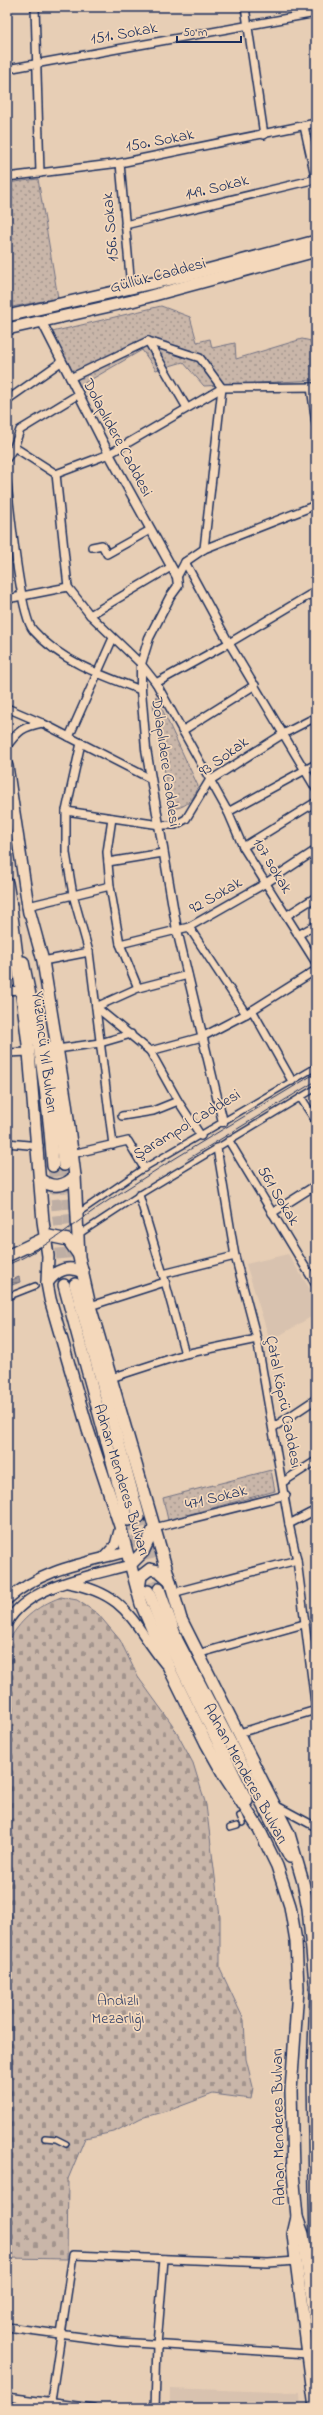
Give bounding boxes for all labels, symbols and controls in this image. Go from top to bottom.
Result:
street label: 151. Sokak [89,16,160,52]
scale bar [177,18,241,44]
text: 50 m [183,24,207,42]
street label: 150. Sokak [124,122,197,159]
street label: 149. Sokak [183,168,252,207]
street label: 156. Sokak [96,190,126,263]
street label: Güllük Caddesi [107,252,209,300]
street label: Dolaplıdere Caddesi [75,374,158,501]
street label: Dolaplıdere Caddesi [144,695,186,828]
street label: 93 Sokak [194,730,255,783]
street label: 107 sokak [246,834,299,899]
street label: 92 Sokak [185,871,248,921]
street label: Yüzüncü Yıl Bulvarı [25,990,63,1114]
street label: Şarampol Caddesi [129,1083,245,1167]
street label: 561 Sokak [251,1162,306,1231]
street label: Çatal Köprü Caddesi [258,1334,308,1470]
street label: Adnan Menderes Bulvarı [86,1401,156,1559]
street label: 471 Sokak [183,1478,250,1517]
street label: Adnan Menderes Bulvarı [196,1699,294,1849]
park label: Andızlı Mezarlığı [92,1989,145,2031]
street label: Adnan Menderes Bulvarı [266,2048,292,2206]

